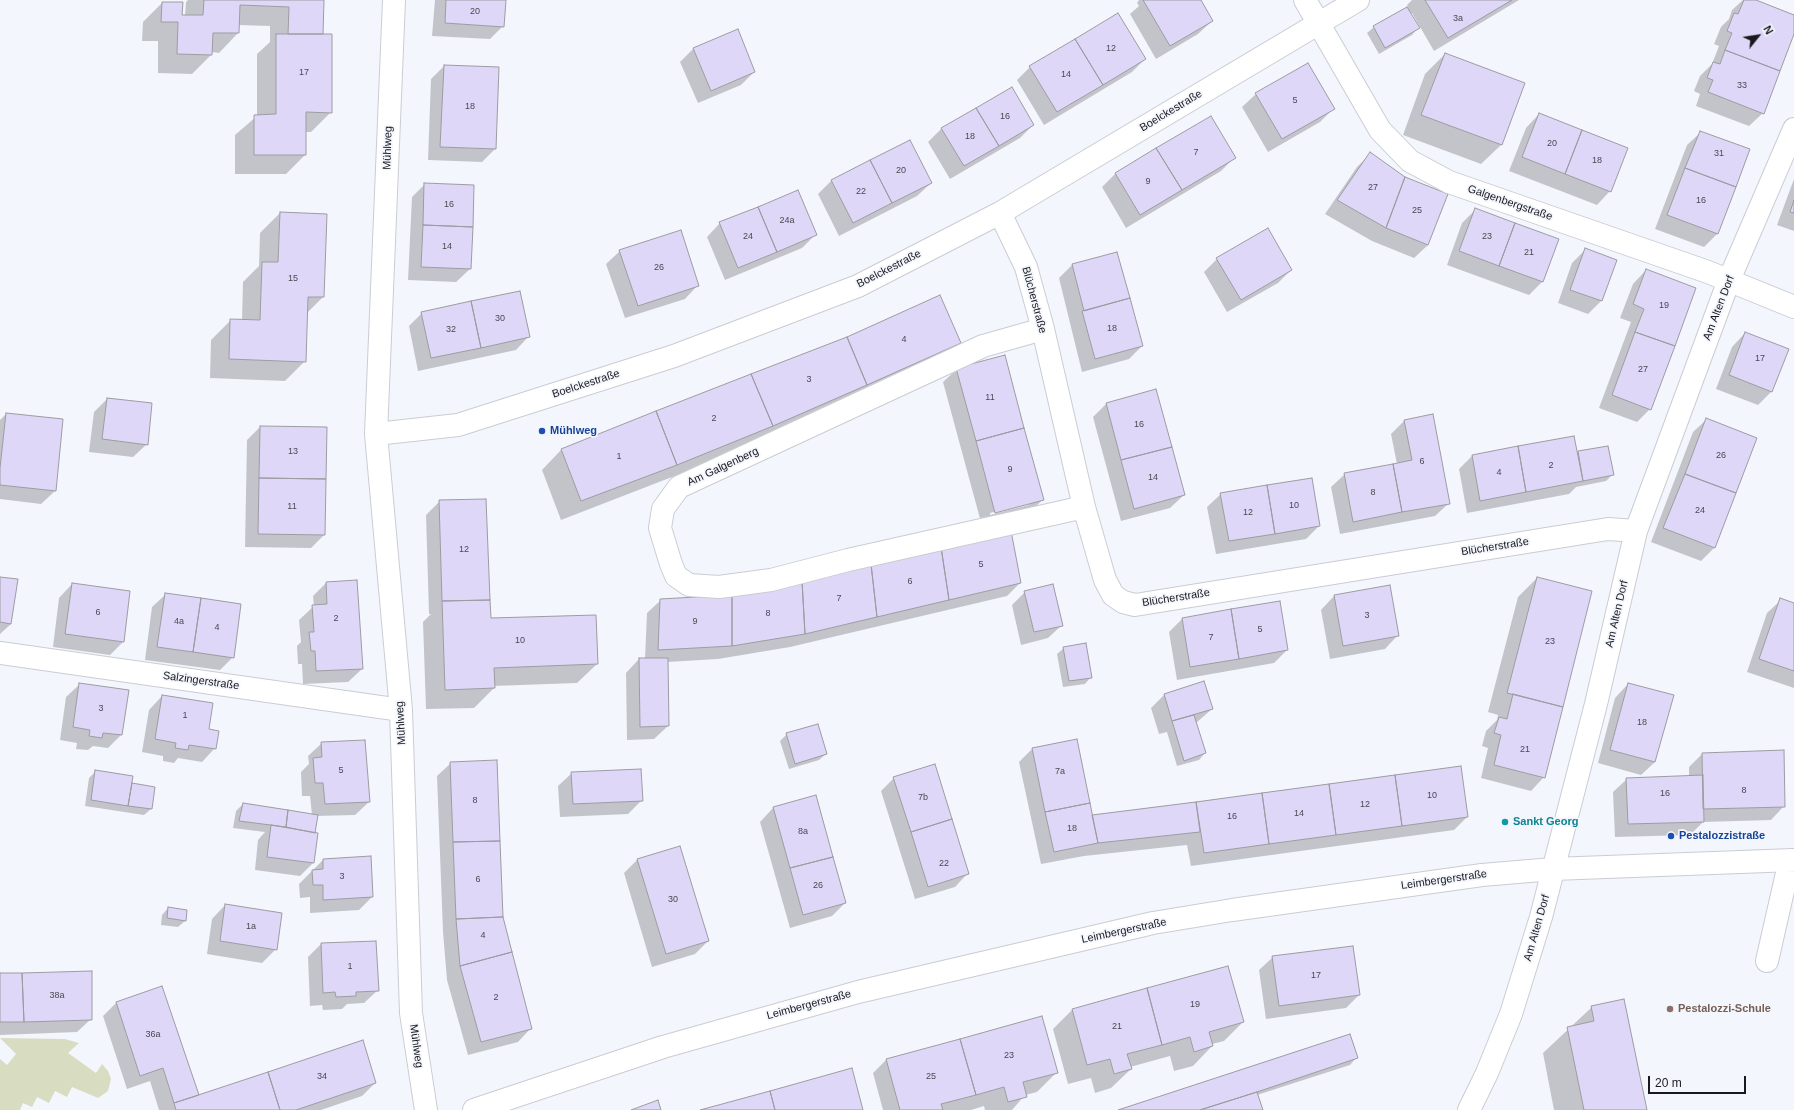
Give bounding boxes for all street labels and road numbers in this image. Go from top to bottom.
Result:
street label: Boelckestraße [1137,87,1205,135]
street label: Mühlweg [381,126,395,170]
street label: Galgenbergstraße [1466,182,1554,224]
street label: Boelckestraße [855,247,923,291]
street label: Blücherstraße [1019,265,1049,335]
street label: Am Alten Dorf [1701,274,1737,342]
street label: Boelckestraße [551,367,621,401]
street label: Am Galgenberg [685,445,761,489]
street label: Blücherstraße [1460,535,1530,559]
street label: Am Alten Dorf [1603,579,1631,649]
street label: Blücherstraße [1141,586,1211,610]
street label: Salzingerstraße [162,669,240,693]
street label: Mühlweg [393,701,409,745]
street label: Leimbergerstraße [1400,867,1488,893]
street label: Am Alten Dorf [1521,893,1553,963]
street label: Leimbergerstraße [1080,916,1168,946]
street label: Leimbergerstraße [765,987,853,1023]
street label: Mühlweg [406,1023,426,1069]

